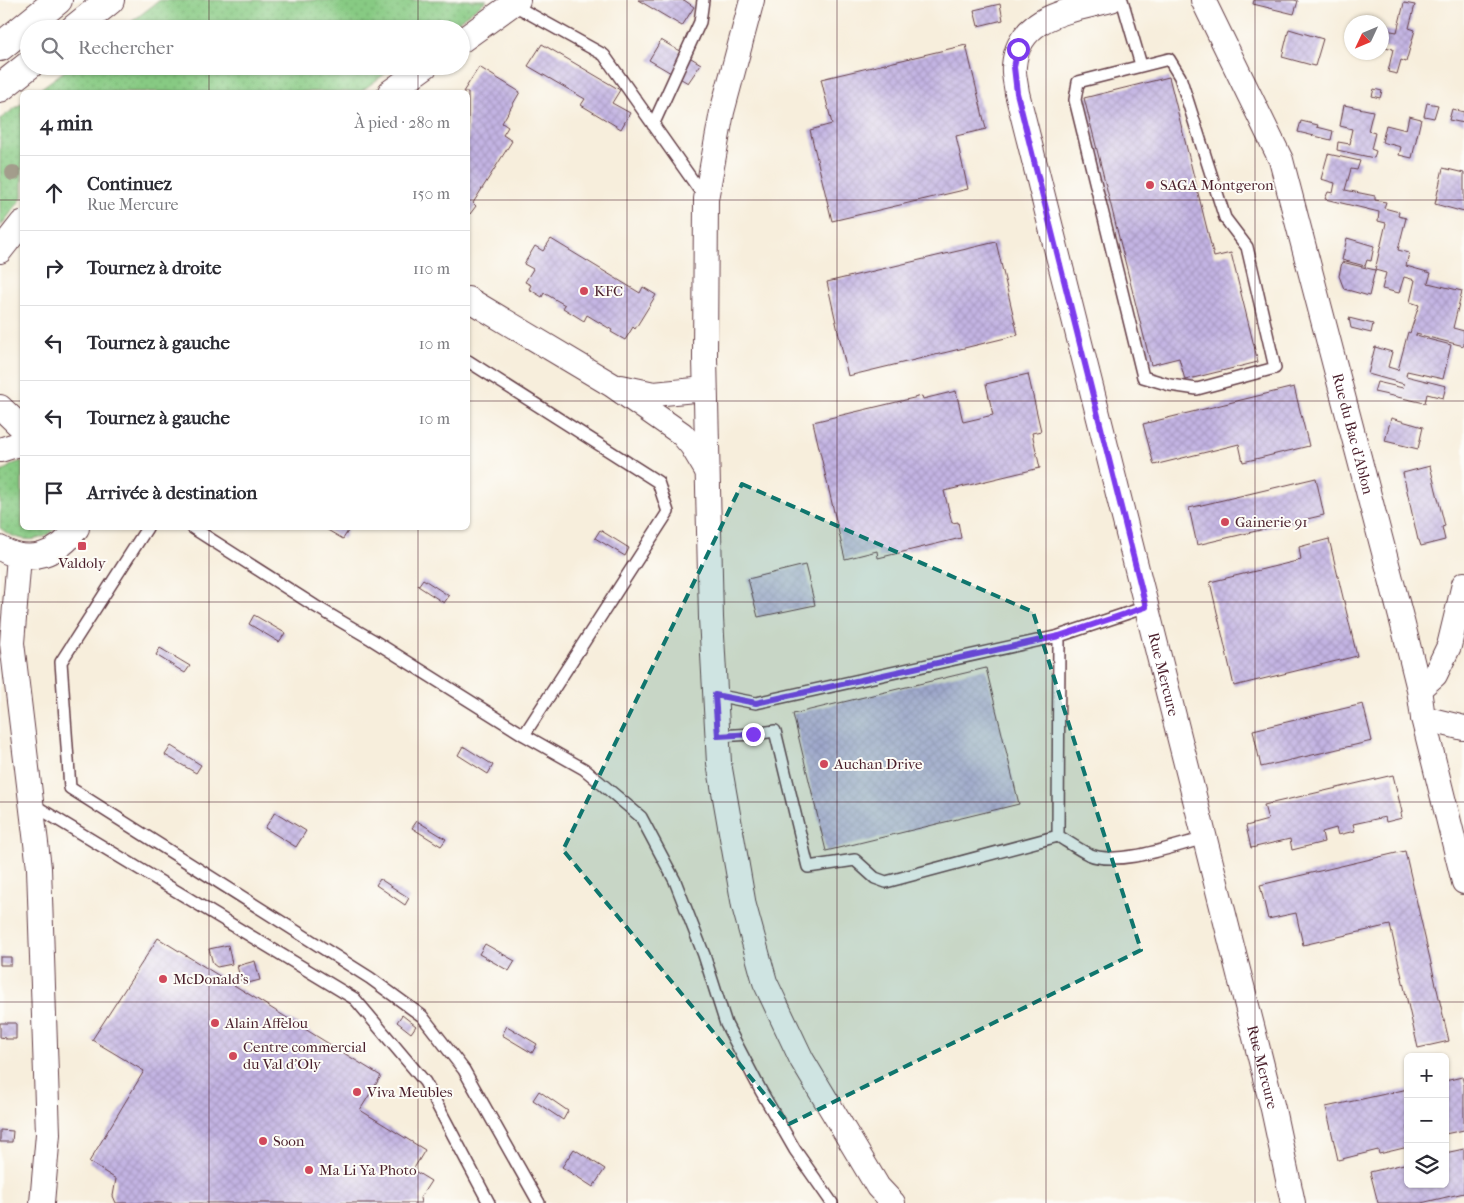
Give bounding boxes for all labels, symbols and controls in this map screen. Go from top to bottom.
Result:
north arrow [1344,15,1389,60]
search box [20,20,470,75]
icon: search [38,34,66,62]
text: Rechercher [78,37,174,59]
route start [1007,38,1030,61]
text: 4 min [40,111,93,135]
text: À pied · 280 m [354,113,450,132]
text: Continuez [87,173,172,195]
place label: SAGA Montgeron [1160,176,1274,194]
icon: ahead [40,179,68,207]
marker: SAGA Montgeron [1144,179,1156,191]
text: 150 m [412,184,450,203]
text: Rue Mercure [87,195,179,214]
icon: right [40,254,68,282]
text: Tournez à droite [87,257,221,279]
text: 110 m [413,259,450,278]
place label: KFC [594,282,623,300]
marker: KFC [578,285,590,297]
icon: left [40,329,68,357]
text: Tournez à gauche [87,332,230,354]
text: 10 m [419,334,450,353]
street label: Rue du Bac d'Ablon [1328,371,1377,497]
icon: left [40,404,68,432]
text: Tournez à gauche [87,407,230,429]
text: 10 m [419,409,450,428]
icon: arrive [40,479,68,507]
text: Arrivée à destination [87,482,257,504]
place label: Gainerie 91 [1235,513,1308,531]
marker: Gainerie 91 [1219,516,1231,528]
marker: Valdoly [76,540,88,552]
place label: Valdoly [57,554,107,572]
street label: Rue Mercure [1144,630,1183,719]
route end [742,723,765,746]
place label: Auchan Drive [833,755,923,773]
marker: Auchan Drive [818,758,830,770]
place label: McDonald's [173,970,249,988]
marker: McDonald's [157,973,169,985]
place label: Alain Affelou [224,1014,309,1032]
marker: Alain Affelou [209,1017,221,1029]
street label: Rue Mercure [1243,1023,1282,1111]
place label: Centre commercial du Val d'Oly [243,1038,366,1073]
marker: Centre commercial du Val d'Oly [227,1050,239,1062]
map controls [1404,1053,1449,1188]
button: + [1404,1053,1449,1098]
place label: Viva Meubles [366,1083,453,1101]
marker: Viva Meubles [351,1086,363,1098]
button: − [1404,1098,1449,1143]
place label: Soon [273,1132,305,1150]
marker: Soon [257,1135,269,1147]
button: layers [1404,1143,1449,1188]
place label: Ma Li Ya Photo [319,1161,417,1179]
marker: Ma Li Ya Photo [303,1164,315,1176]

